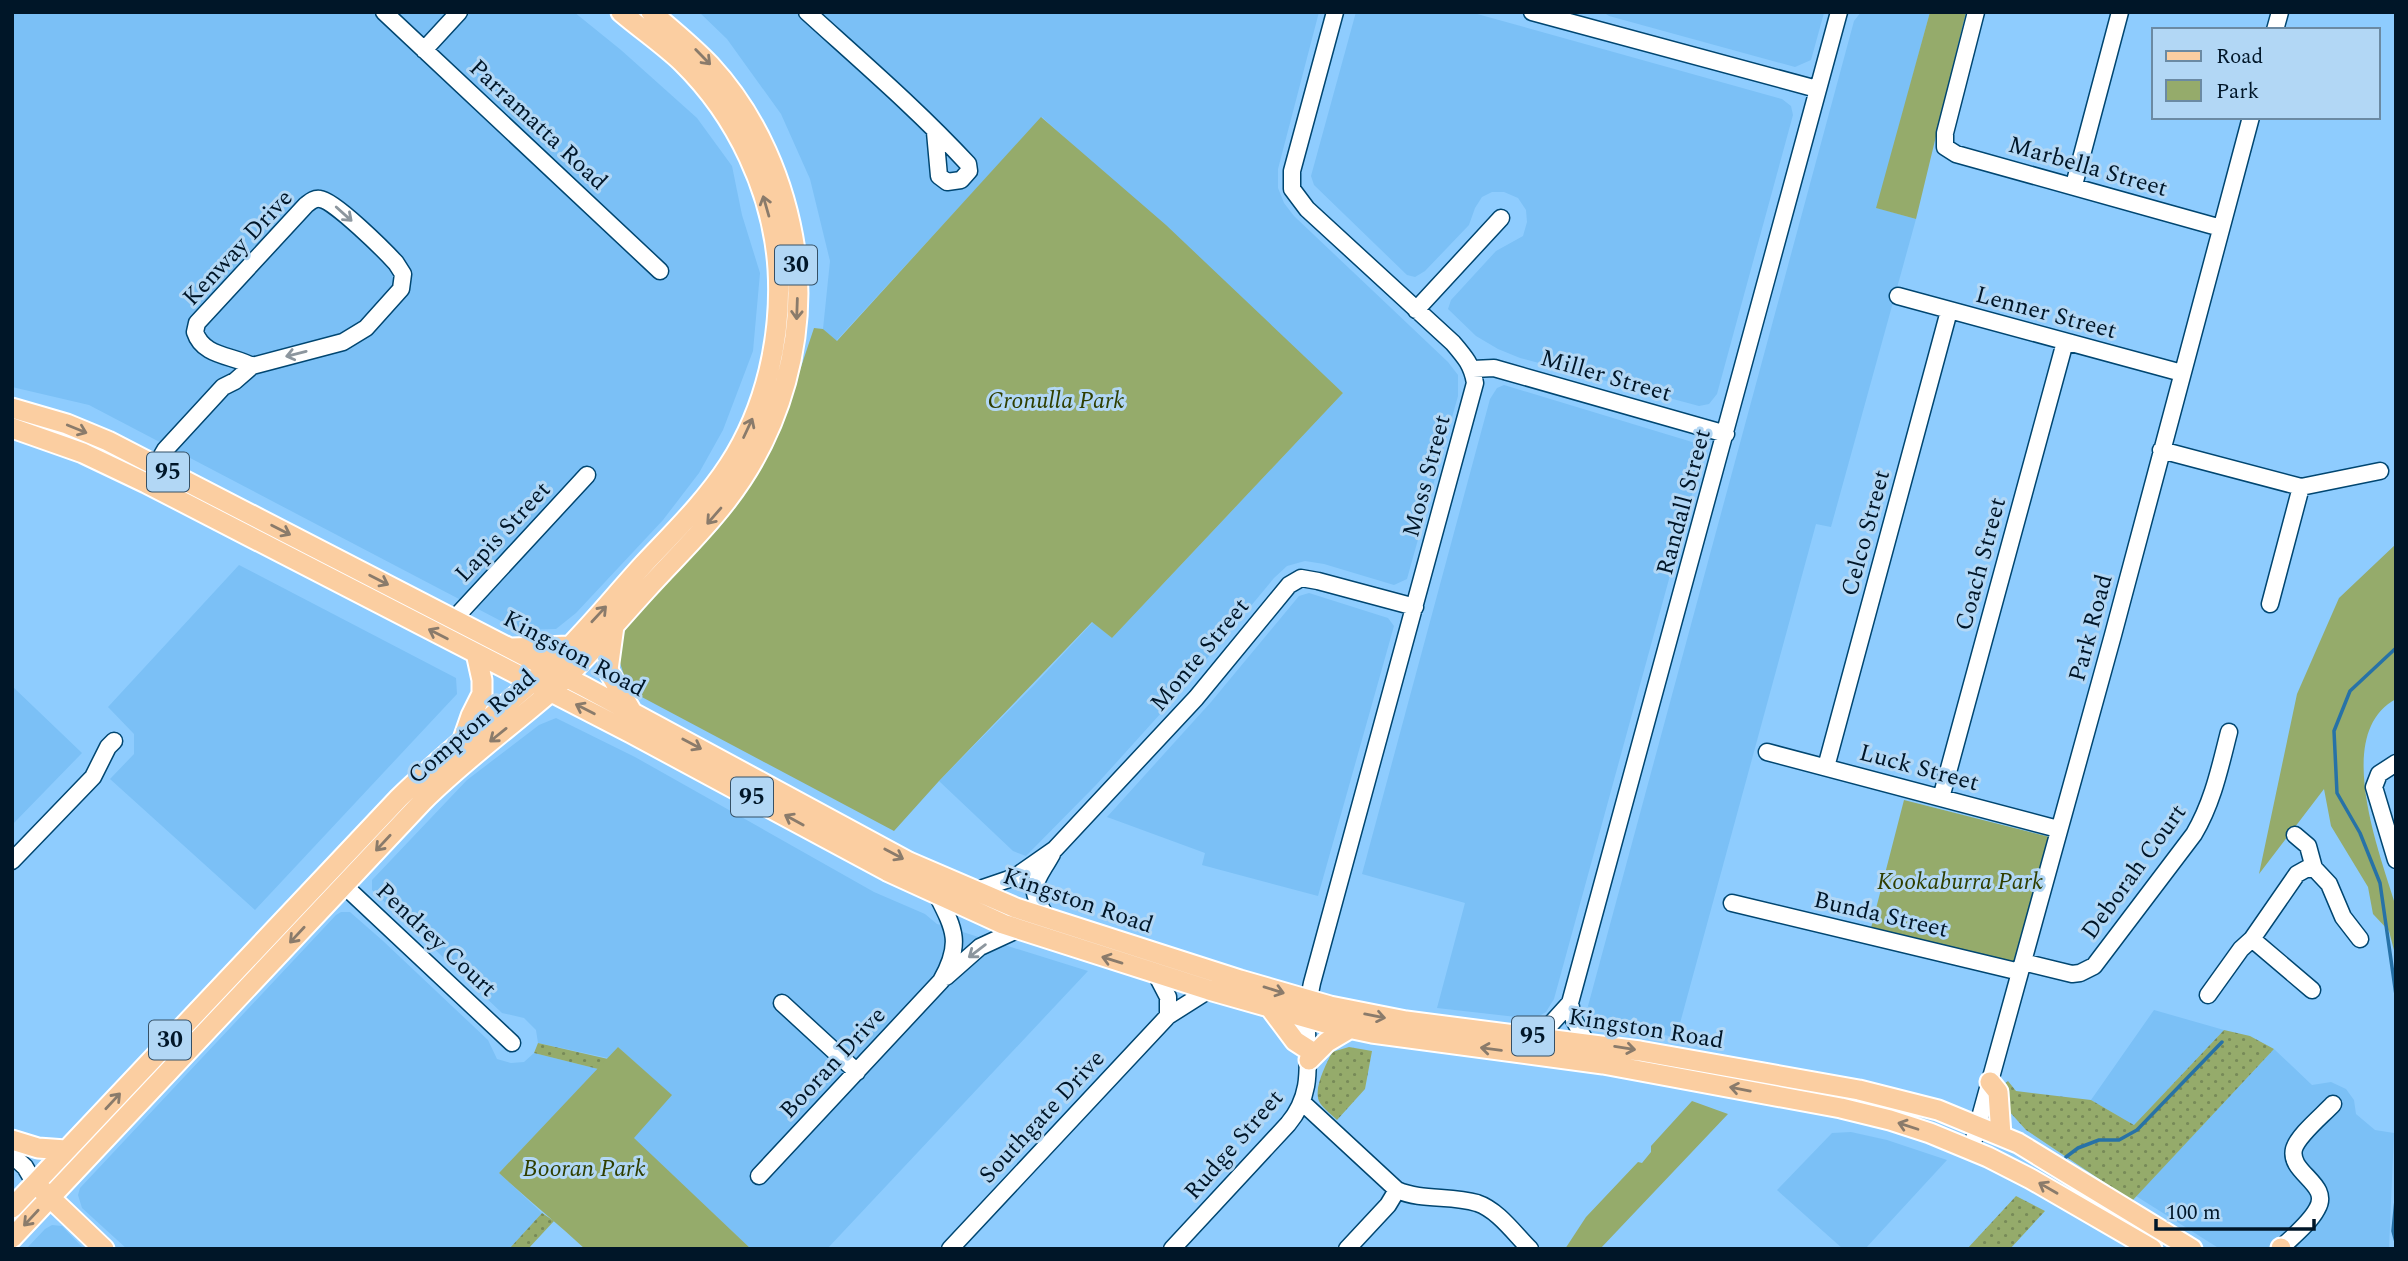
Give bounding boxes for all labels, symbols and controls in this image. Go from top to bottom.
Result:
legend [2152,28,2380,119]
text: Road [2216,41,2263,73]
one-way arrow [694,48,711,65]
street label: Parramatta Road [460,51,616,199]
text: Park [2216,76,2260,108]
street label: Marbella Street [2004,127,2172,207]
street label: Kenway Drive [174,182,302,314]
one-way arrow [759,196,772,218]
one-way arrow [335,206,352,223]
road number: 30 [775,246,817,284]
street label: Lenner Street [1971,277,2121,349]
one-way arrow [790,297,803,320]
street label: Miller Street [1536,340,1676,412]
one-way arrow [285,348,308,361]
park label: Cronulla Park [988,383,1124,419]
street label: Moss Street [1393,411,1461,541]
one-way arrow [742,418,756,439]
one-way arrow [66,423,88,436]
street label: Randall Street [1647,425,1721,579]
road number: 95 [147,452,189,492]
street label: Celco Street [1832,466,1900,600]
street label: Lapis Street [446,473,560,591]
street label: Coach Street [1946,493,2016,635]
one-way arrow [705,507,722,524]
one-way arrow [270,524,291,537]
street label: Park Road [2059,570,2123,686]
one-way arrow [368,574,389,588]
street label: Monte Street [1142,590,1258,720]
street label: Kingston Road [496,601,652,707]
one-way arrow [591,605,607,623]
one-way arrow [429,626,449,640]
street label: Compton Road [400,661,544,793]
one-way arrow [575,701,596,715]
one-way arrow [490,727,508,743]
street label: Luck Street [1855,735,1983,801]
one-way arrow [681,738,702,752]
road number: 95 [731,778,773,817]
street label: Deborah Court [2072,797,2196,947]
one-way arrow [784,813,805,826]
one-way arrow [375,834,392,851]
one-way arrow [883,847,904,861]
street label: Kingston Road [998,858,1158,944]
park label: Kookaburra Park [1877,864,2043,900]
street label: Pendrey Court [367,874,505,1006]
street label: Bunda Street [1810,882,1952,948]
one-way arrow [289,926,305,944]
one-way arrow [968,943,987,958]
one-way arrow [1102,953,1124,965]
one-way arrow [1263,985,1285,998]
street label: Booran Drive [771,999,895,1127]
street label: Kingston Road [1566,999,1726,1059]
one-way arrow [1363,1009,1386,1023]
road number: 95 [1512,1016,1554,1056]
road number: 30 [149,1021,191,1060]
street label: Southgate Drive [970,1042,1114,1192]
one-way arrow [1480,1042,1503,1055]
one-way arrow [1613,1042,1636,1055]
street label: Rudge Street [1176,1082,1292,1208]
one-way arrow [1729,1082,1752,1095]
one-way arrow [105,1092,122,1109]
one-way arrow [1897,1118,1919,1131]
park label: Booran Park [522,1151,646,1187]
one-way arrow [2038,1181,2058,1195]
scale bar [2156,1188,2314,1232]
text: 100 m [2166,1197,2221,1229]
one-way arrow [23,1209,39,1227]

